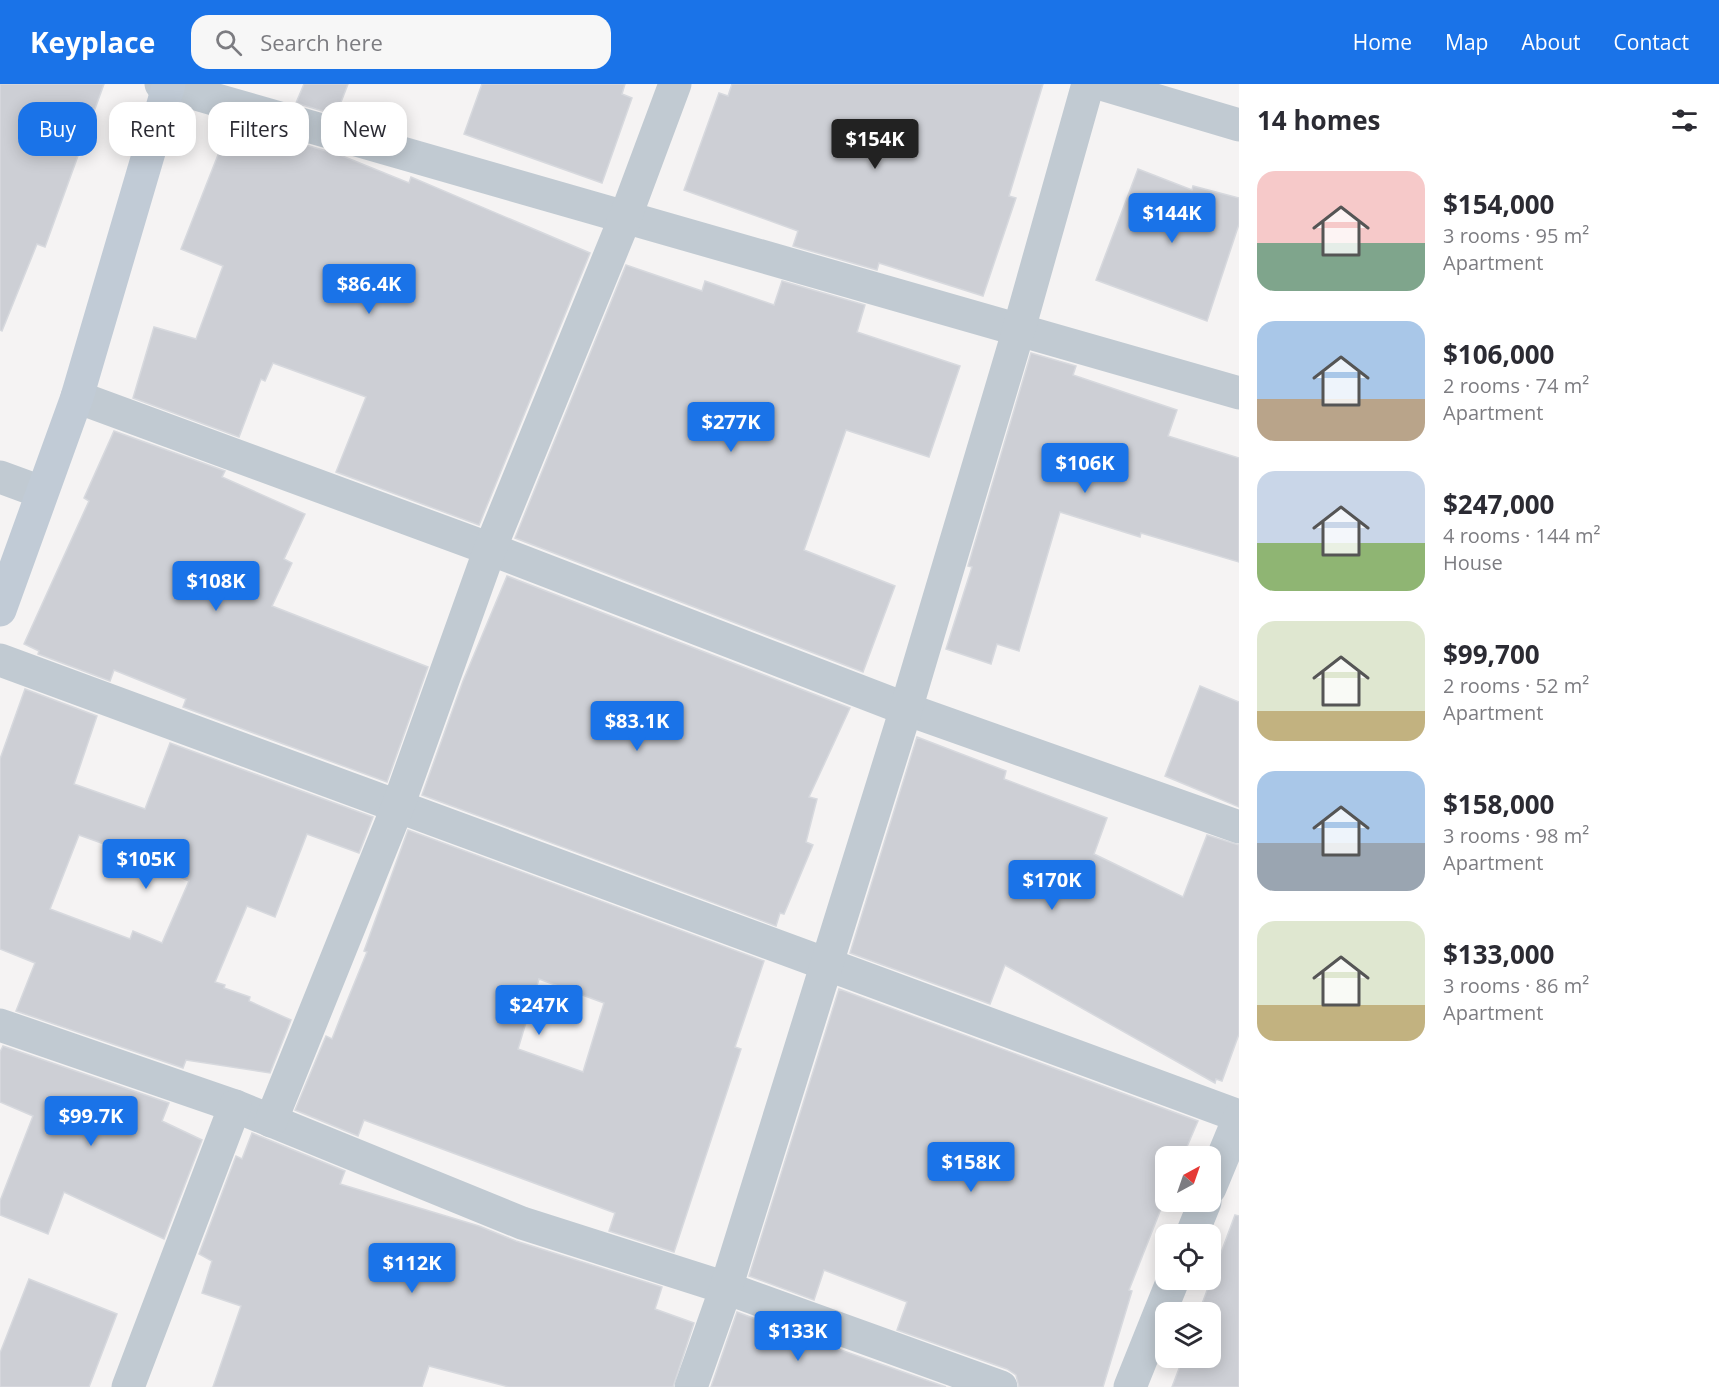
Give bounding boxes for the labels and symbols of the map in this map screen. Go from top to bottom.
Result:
pin: $154K [833,119,917,170]
pin: $144K [1130,193,1214,244]
pin: $86.4K [320,264,418,315]
pin: $277K [689,402,773,453]
pin: $106K [1043,443,1127,494]
pin: $108K [174,561,258,612]
pin: $83.1K [588,701,686,752]
pin: $105K [104,839,188,890]
pin: $170K [1010,860,1094,911]
pin: $247K [497,985,581,1036]
pin: $99.7K [42,1096,140,1147]
pin: $158K [929,1142,1013,1193]
north arrow [1155,1146,1221,1212]
pin: $112K [370,1243,454,1294]
pin: $133K [756,1311,840,1362]

